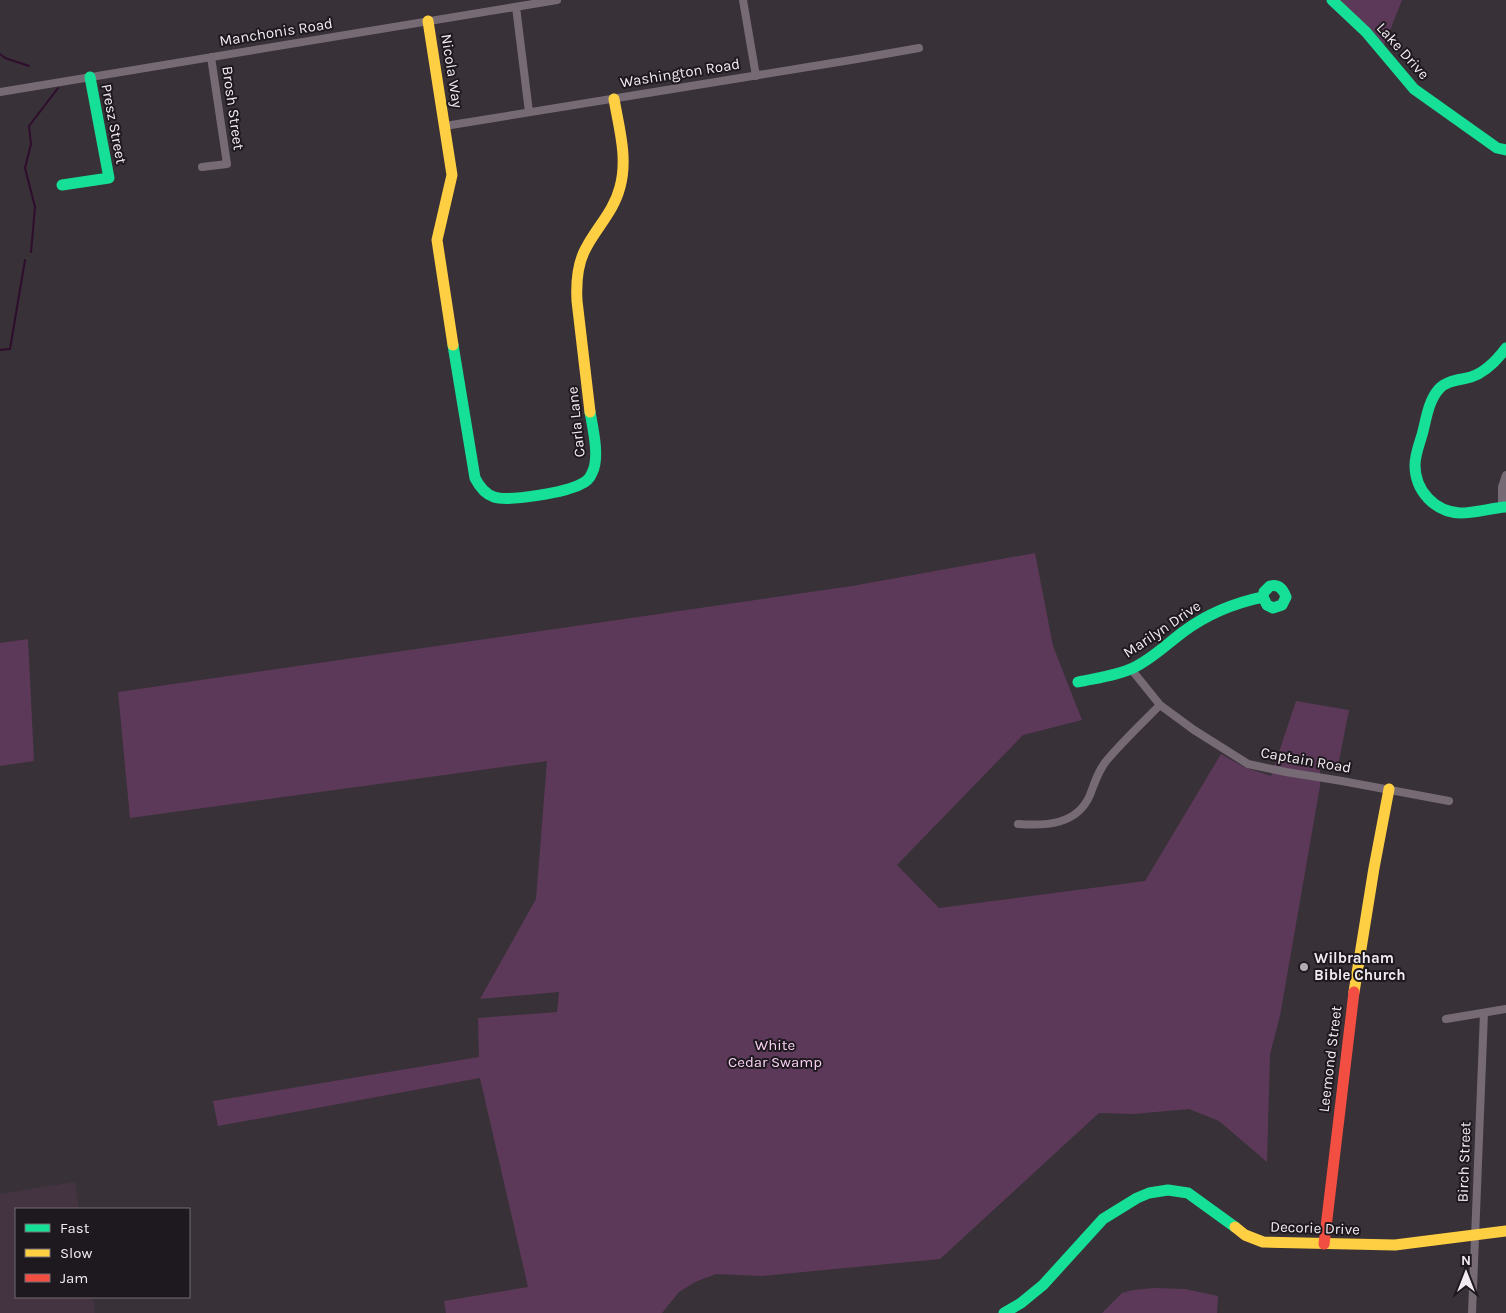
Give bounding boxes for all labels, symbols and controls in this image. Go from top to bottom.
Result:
street label: Manchonis Road [218,14,334,50]
street label: Lake Drive [1373,19,1433,83]
street label: Nicola Way [437,33,467,109]
street label: Washington Road [619,55,741,91]
street label: Brosh Street [218,65,248,151]
street label: Presz Street [97,82,131,166]
street label: Carla Lane [563,386,589,458]
street label: Marilyn Drive [1120,596,1204,662]
street label: Captain Road [1259,743,1353,777]
place label: Wilbraham Bible Church [1314,949,1406,984]
marker: Wilbraham Bible Church [1298,961,1310,973]
street label: Leemond Street [1315,1004,1346,1113]
park label: White Cedar Swamp [728,1036,822,1071]
street label: Birch Street [1454,1121,1474,1203]
legend [15,1208,190,1298]
street label: Decorie Drive [1270,1217,1360,1239]
text: Fast [60,1219,90,1237]
text: Slow [60,1244,92,1262]
north arrow [1441,1248,1491,1298]
text: N [1461,1252,1471,1269]
text: Jam [60,1269,88,1287]

